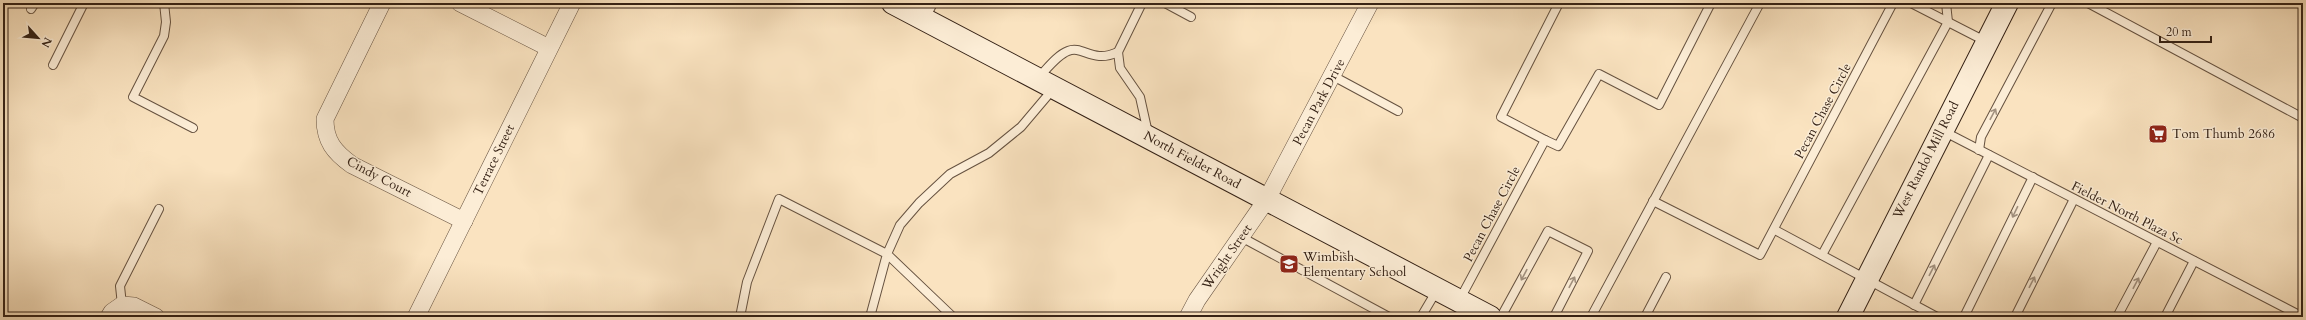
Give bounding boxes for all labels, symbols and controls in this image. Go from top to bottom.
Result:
north arrow [18,18,58,58]
scale bar [2160,18,2211,44]
text: 20 m [2166,24,2193,40]
text: N [37,35,55,50]
street label: Pecan Park Drive [1289,55,1350,149]
street label: Pecan Chase Circle [1790,60,1856,162]
street label: West Randol Mill Road [1888,98,1963,223]
one-way arrow [1990,108,1997,120]
street label: Terrace Street [469,121,519,199]
supermarket icon: Tom Thumb 2686 [2147,123,2169,145]
place label: Tom Thumb 2686 [2172,125,2275,143]
street label: North Fielder Road [1140,127,1244,193]
street label: Cindy Court [343,152,415,202]
street label: Pecan Chase Circle [1459,163,1525,265]
street label: Fielder North Plaza Sc [2068,177,2186,249]
one-way arrow [2011,206,2018,218]
street label: Wright Street [1197,221,1256,294]
place label: Wimbish Elementary School [1302,248,1407,281]
school or university icon: Wimbish Elementary School [1278,253,1300,275]
one-way arrow [1928,264,1936,276]
one-way arrow [1520,268,1528,280]
one-way arrow [2029,276,2036,288]
one-way arrow [1569,277,1576,289]
one-way arrow [2132,277,2140,289]

